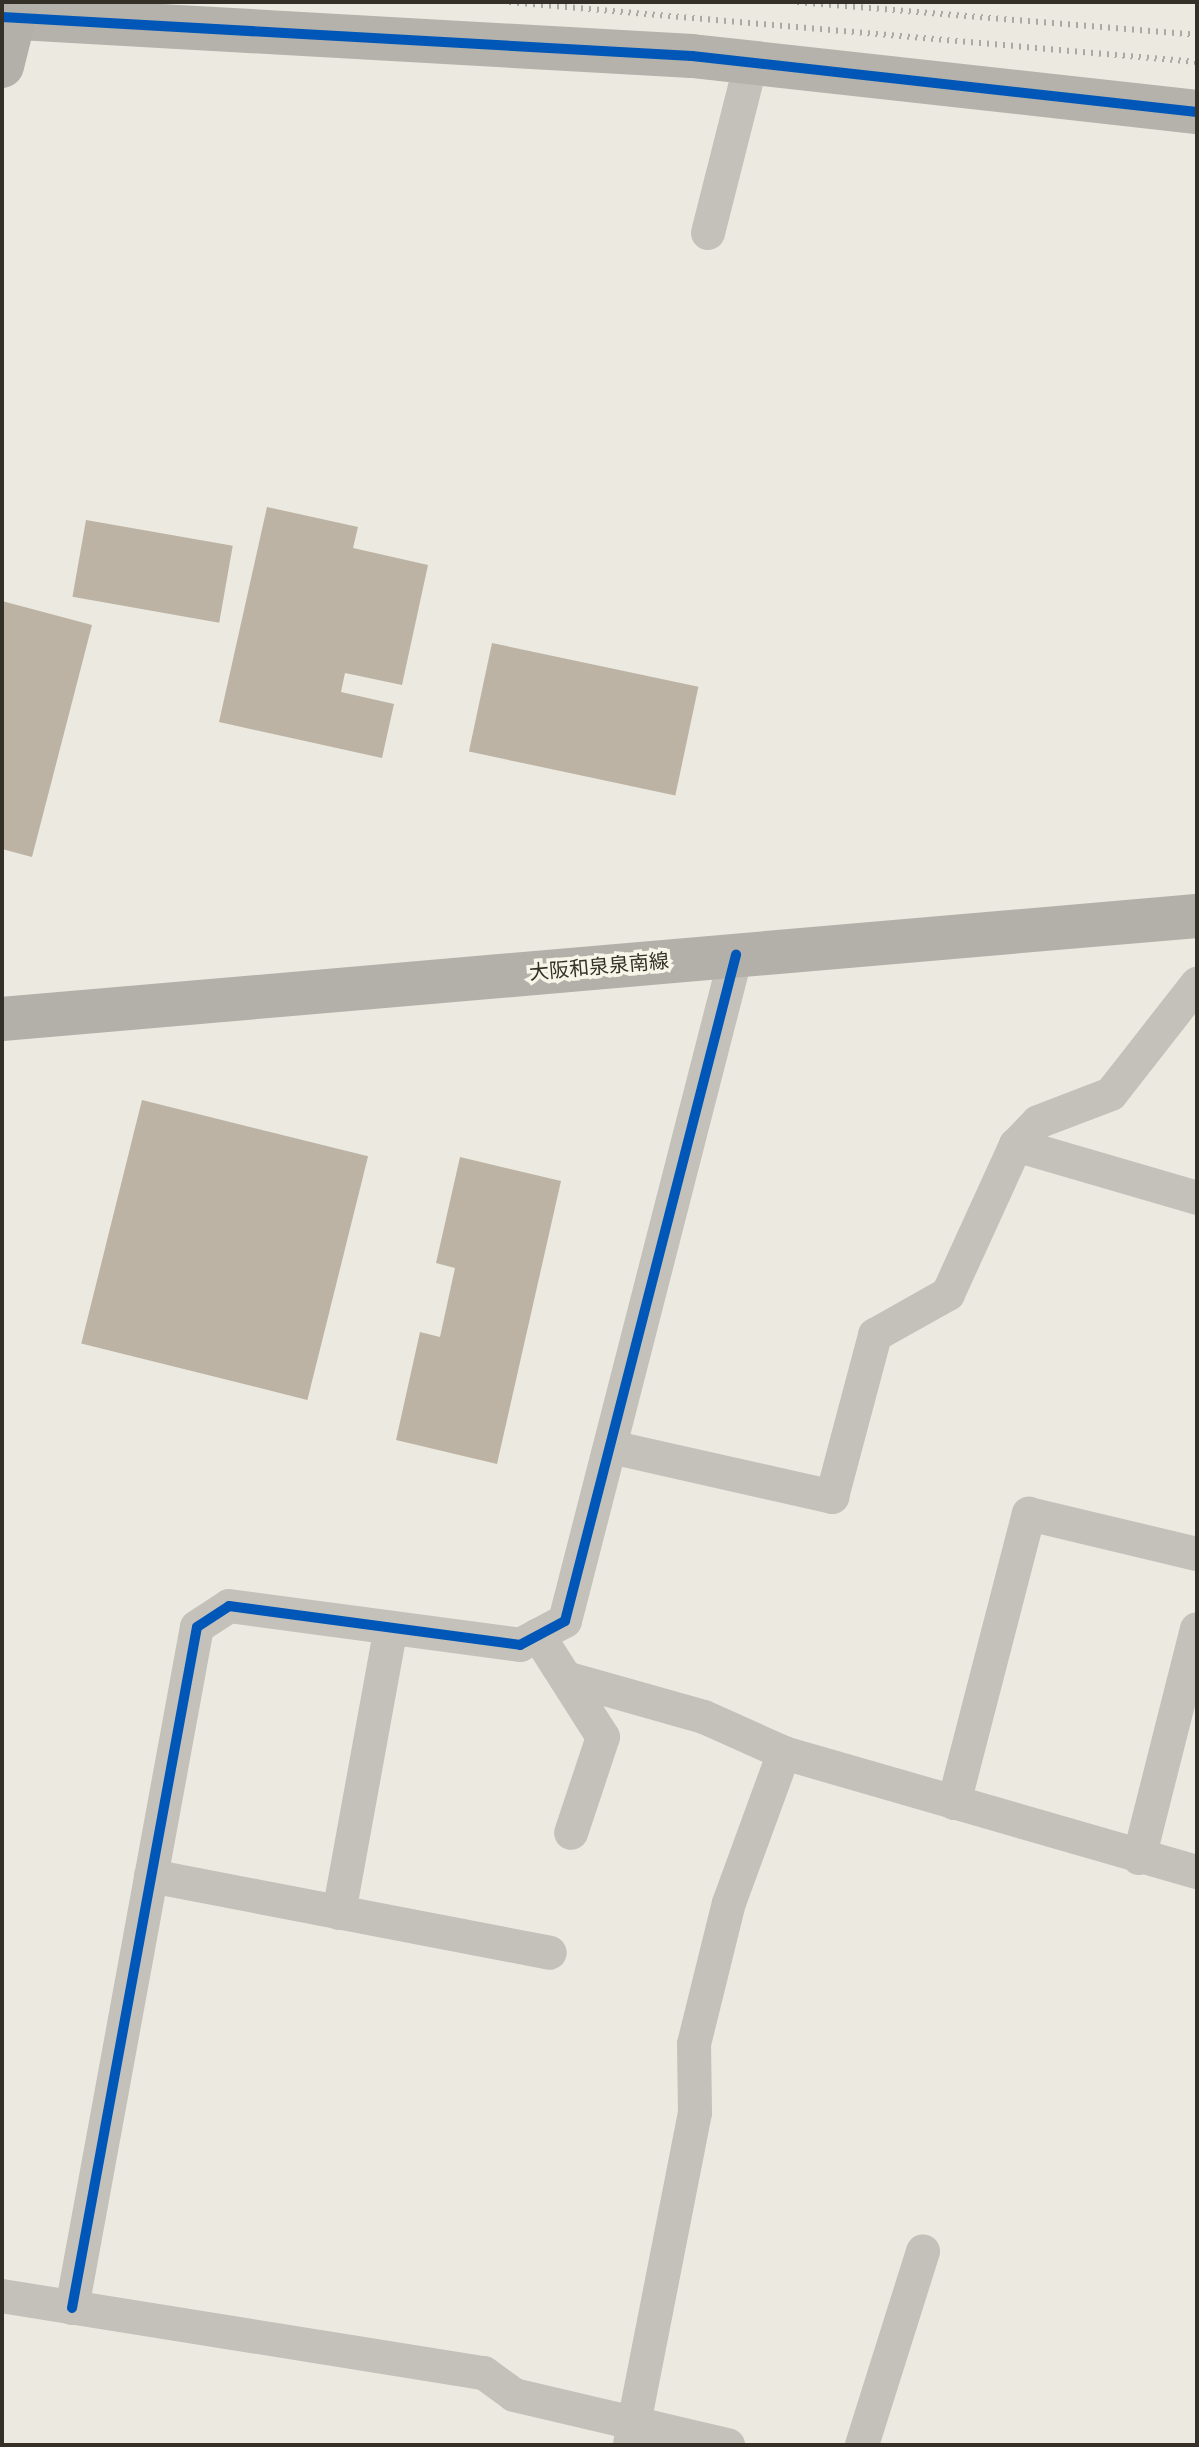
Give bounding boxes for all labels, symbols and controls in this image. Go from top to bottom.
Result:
street label: 大阪和泉泉南線 [528,949,670,985]

